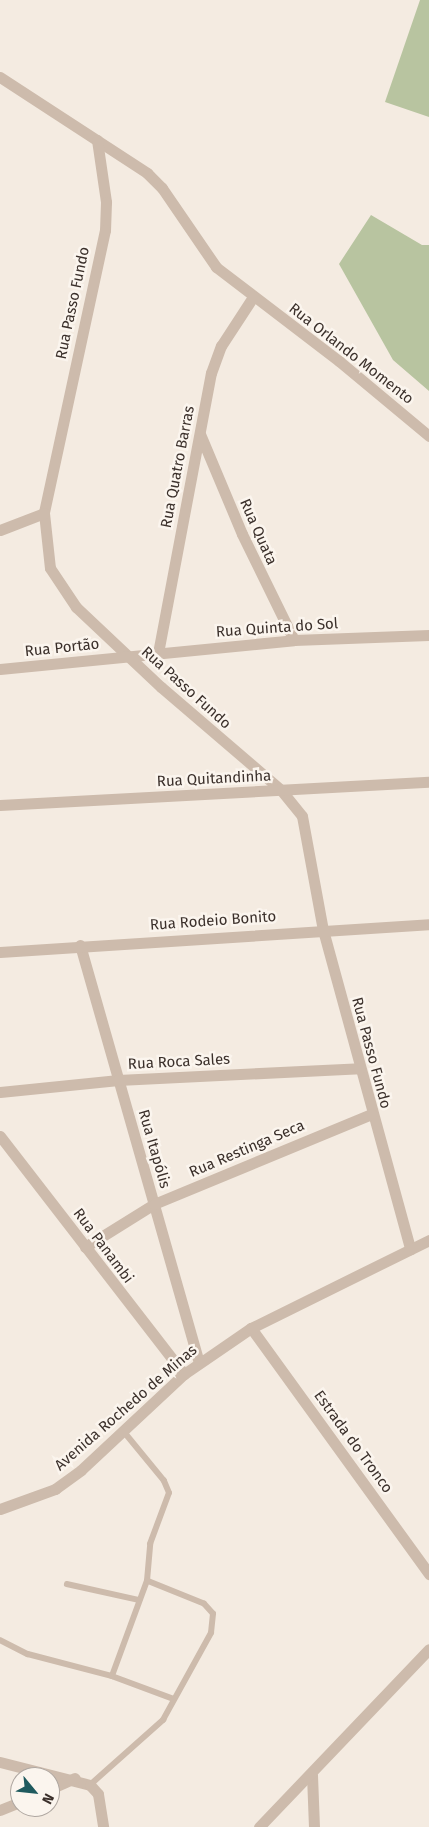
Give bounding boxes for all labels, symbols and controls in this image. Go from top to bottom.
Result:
street label: Rua Passo Fundo [52,245,94,361]
street label: Rua Orlando Momento [285,300,417,408]
street label: Rua Quatro Barras [157,404,199,530]
street label: Rua Quata [235,496,281,568]
street label: Rua Quinta do Sol [215,615,339,641]
street label: Rua Portão [24,635,100,661]
street label: Rua Passo Fundo [137,643,235,733]
street label: Rua Quitandinha [156,767,272,791]
street label: Rua Rodeio Bonito [149,908,277,934]
street label: Rua Passo Fundo [347,995,395,1111]
street label: Rua Roca Sales [127,1050,231,1074]
street label: Rua Itapólis [134,1108,174,1190]
street label: Rua Restinga Seca [187,1117,307,1181]
street label: Rua Panambi [69,1205,137,1287]
street label: Avenida Rochedo de Minas [51,1341,201,1475]
street label: Estrada do Tronco [310,1387,396,1497]
north arrow [10,1767,60,1817]
text: N [38,1791,57,1807]

